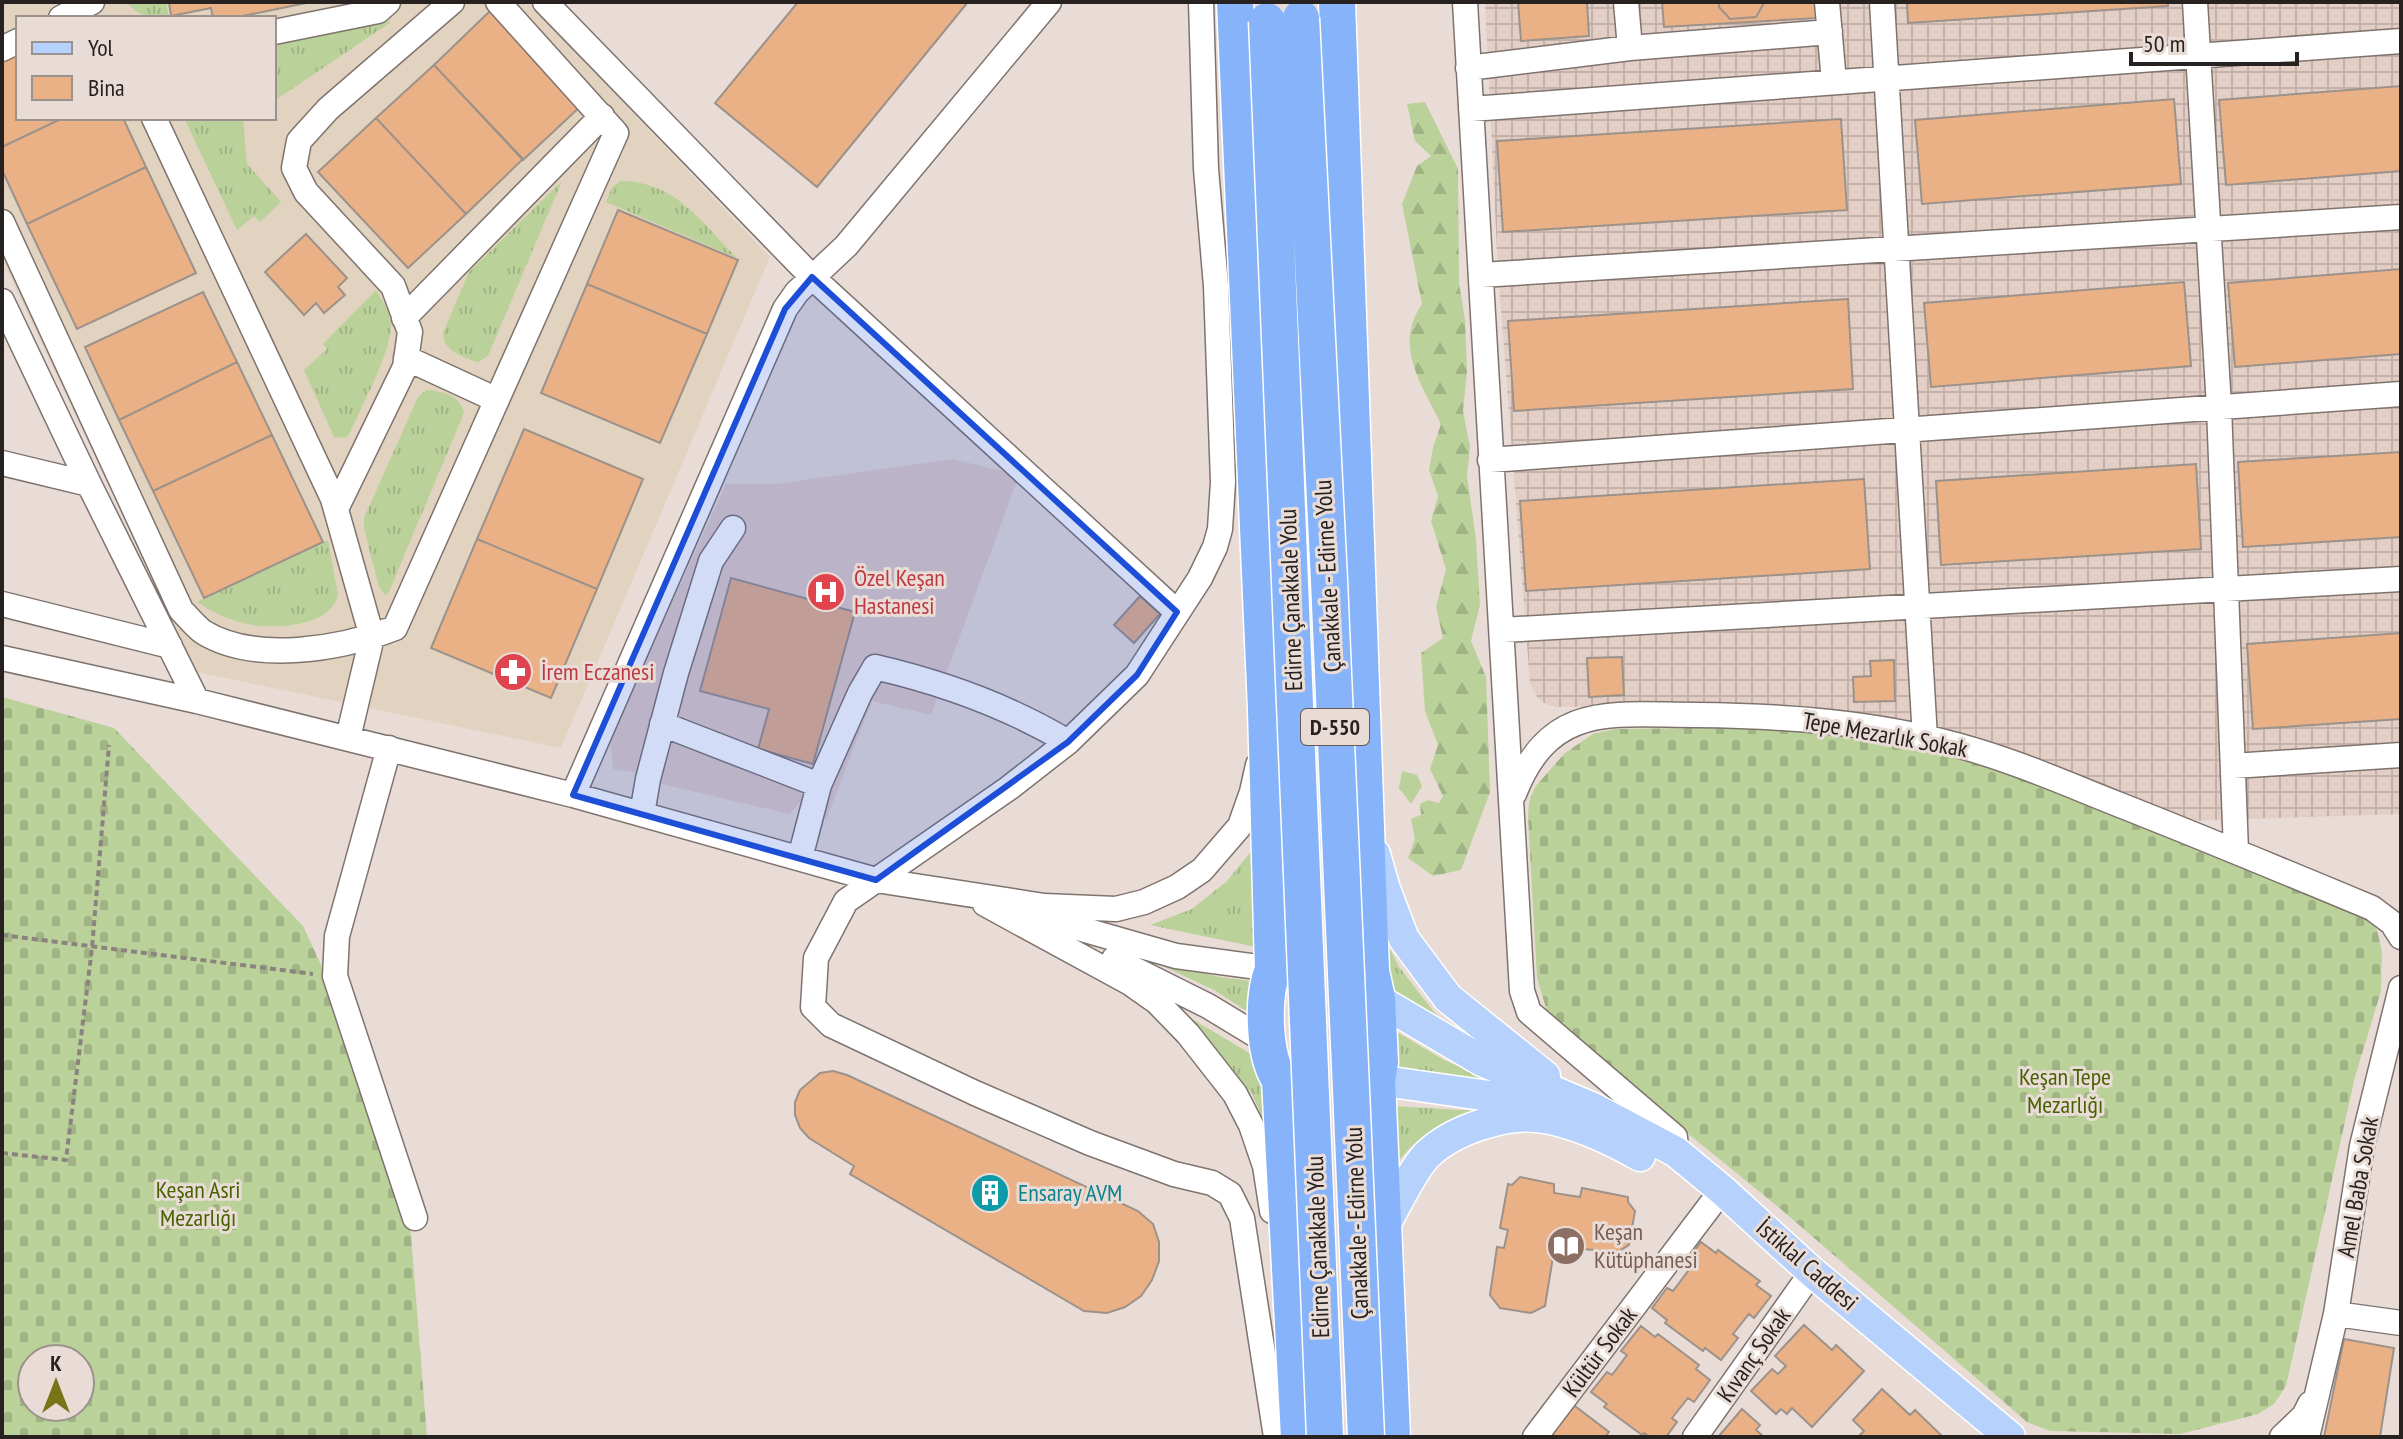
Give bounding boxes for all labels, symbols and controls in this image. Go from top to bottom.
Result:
legend [16,16,276,120]
scale bar [2131,16,2297,66]
text: 50 m [2143,28,2185,59]
text: Yol [88,32,114,63]
text: Bina [88,72,125,103]
street label: Çanakkale - Edirne Yolu [1307,479,1348,673]
street label: Edirne Çanakkale Yolu [1272,508,1309,692]
place label: Özel Keşan Hastanesi [854,562,945,621]
hospital icon: Özel Keşan Hastanesi [805,571,847,613]
pharmacy icon: İrem Eczanesi [492,651,534,693]
place label: İrem Eczanesi [541,656,654,687]
street label: Tepe Mezarlık Sokak [1800,705,1971,764]
road number: D-550 [1301,709,1369,745]
park label: Keşan Tepe Mezarlığı [2019,1061,2111,1120]
street label: Amel Baba Sokak [2330,1113,2385,1260]
street label: Çanakkale - Edirne Yolu [1338,1126,1375,1320]
street label: Edirne Çanakkale Yolu [1299,1155,1336,1339]
building icon: Ensaray AVM [969,1172,1011,1214]
park label: Keşan Asri Mezarlığı [156,1174,240,1233]
place label: Ensaray AVM [1018,1177,1122,1208]
street label: İstiklal Caddesi [1750,1212,1865,1317]
place label: Keşan Kütüphanesi [1594,1216,1698,1275]
library icon: Keşan Kütüphanesi [1545,1225,1587,1267]
street label: Kültür Sokak [1556,1300,1644,1403]
street label: Kıvanç Sokak [1710,1301,1798,1408]
north arrow [16,1343,96,1423]
text: K [50,1349,62,1377]

